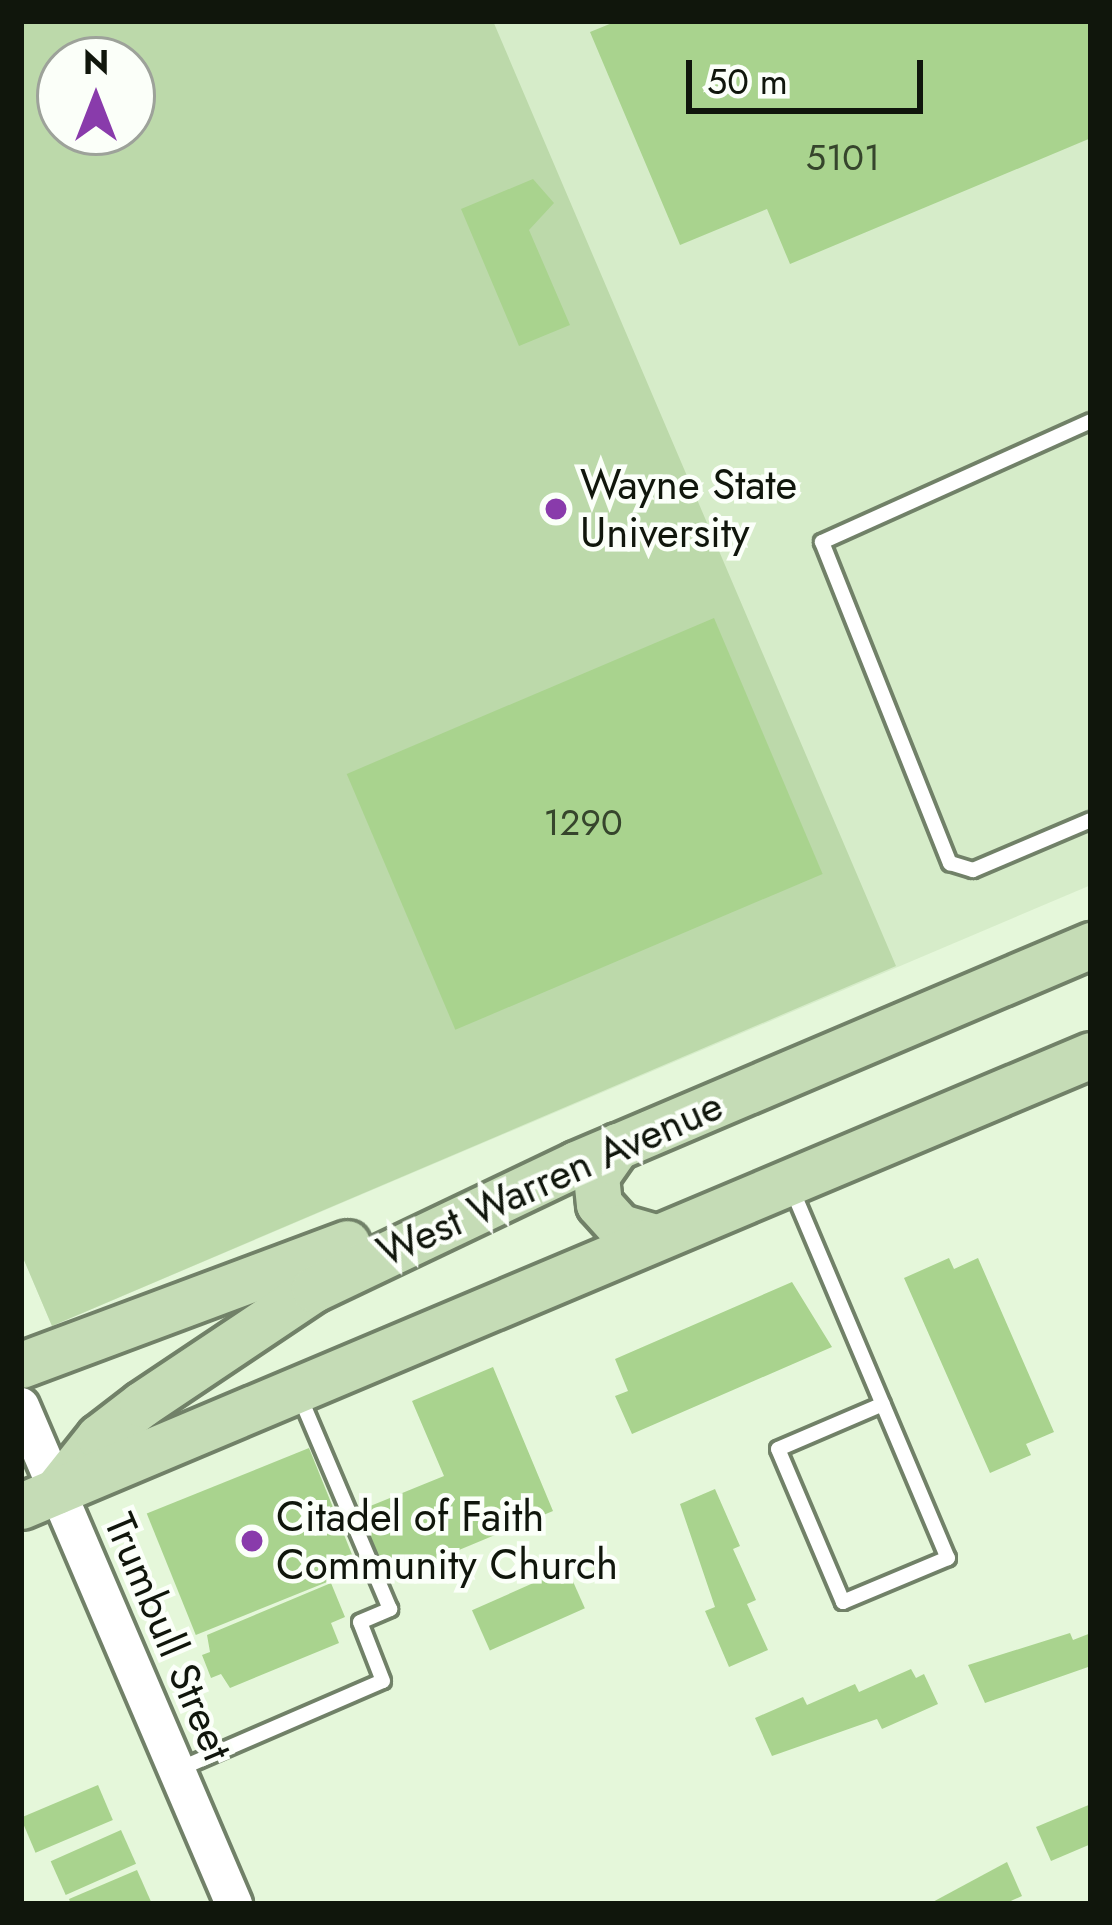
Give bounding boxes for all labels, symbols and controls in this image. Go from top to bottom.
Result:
north arrow [36,36,156,156]
scale bar [692,36,929,110]
text: N [83,39,109,86]
text: 50 m [707,55,788,107]
house number: 5101 [806,136,880,180]
place label: Wayne State University [580,460,797,558]
marker: Wayne State University [543,496,569,522]
house number: 1290 [543,801,623,845]
street label: West Warren Avenue [370,1080,730,1278]
place label: Citadel of Faith Community Church [276,1492,618,1591]
street label: Trumbull Street [93,1506,243,1768]
marker: Citadel of Faith Community Church [239,1528,265,1554]

